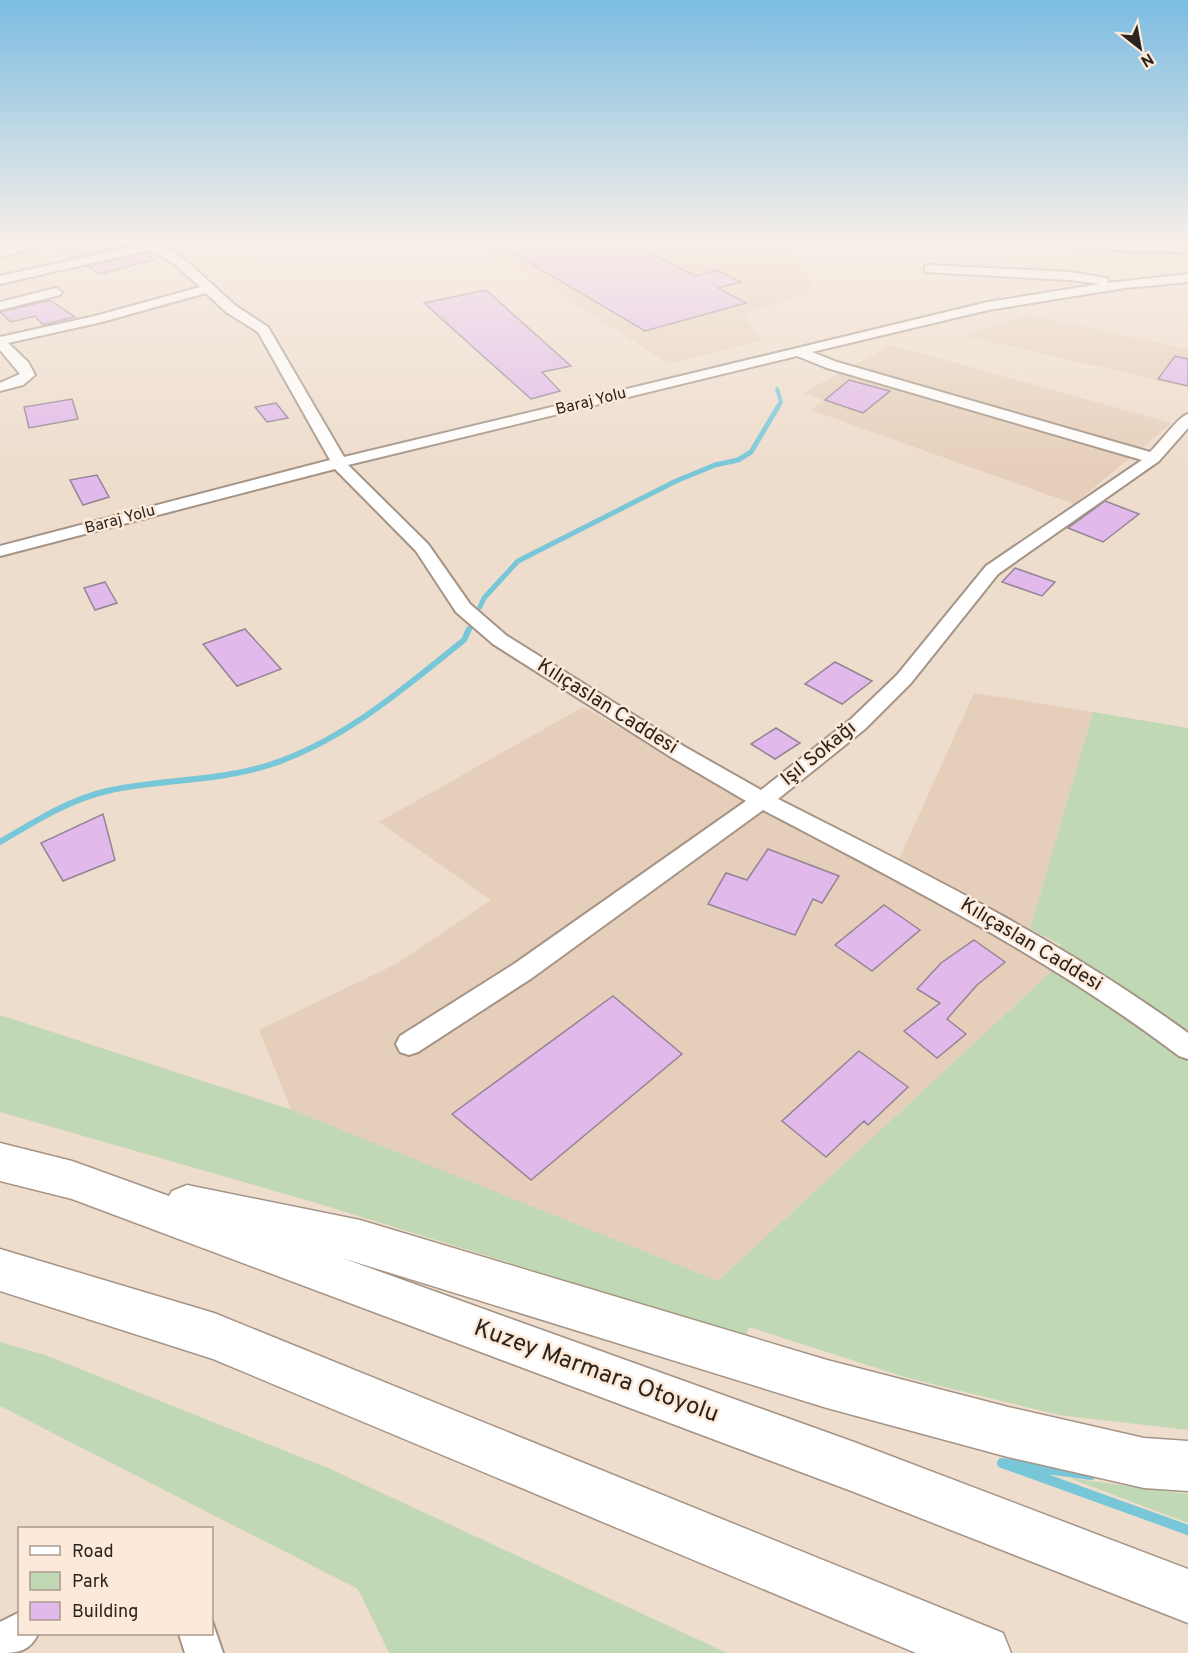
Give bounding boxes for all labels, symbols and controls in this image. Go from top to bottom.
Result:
north arrow [1110,18,1170,78]
text: N [1137,48,1157,71]
street label: Baraj Yolu [554,384,628,420]
street label: Baraj Yolu [83,501,157,539]
street label: Kılıçaslan Caddesi [532,653,682,761]
street label: Işıl Sokağı [776,716,862,792]
street label: Kılıçaslan Caddesi [955,892,1107,998]
street label: Kuzey Marmara Otoyolu [469,1314,723,1430]
legend [18,1527,213,1635]
text: Road [72,1541,114,1564]
text: Park [72,1571,109,1594]
text: Building [72,1601,138,1624]

